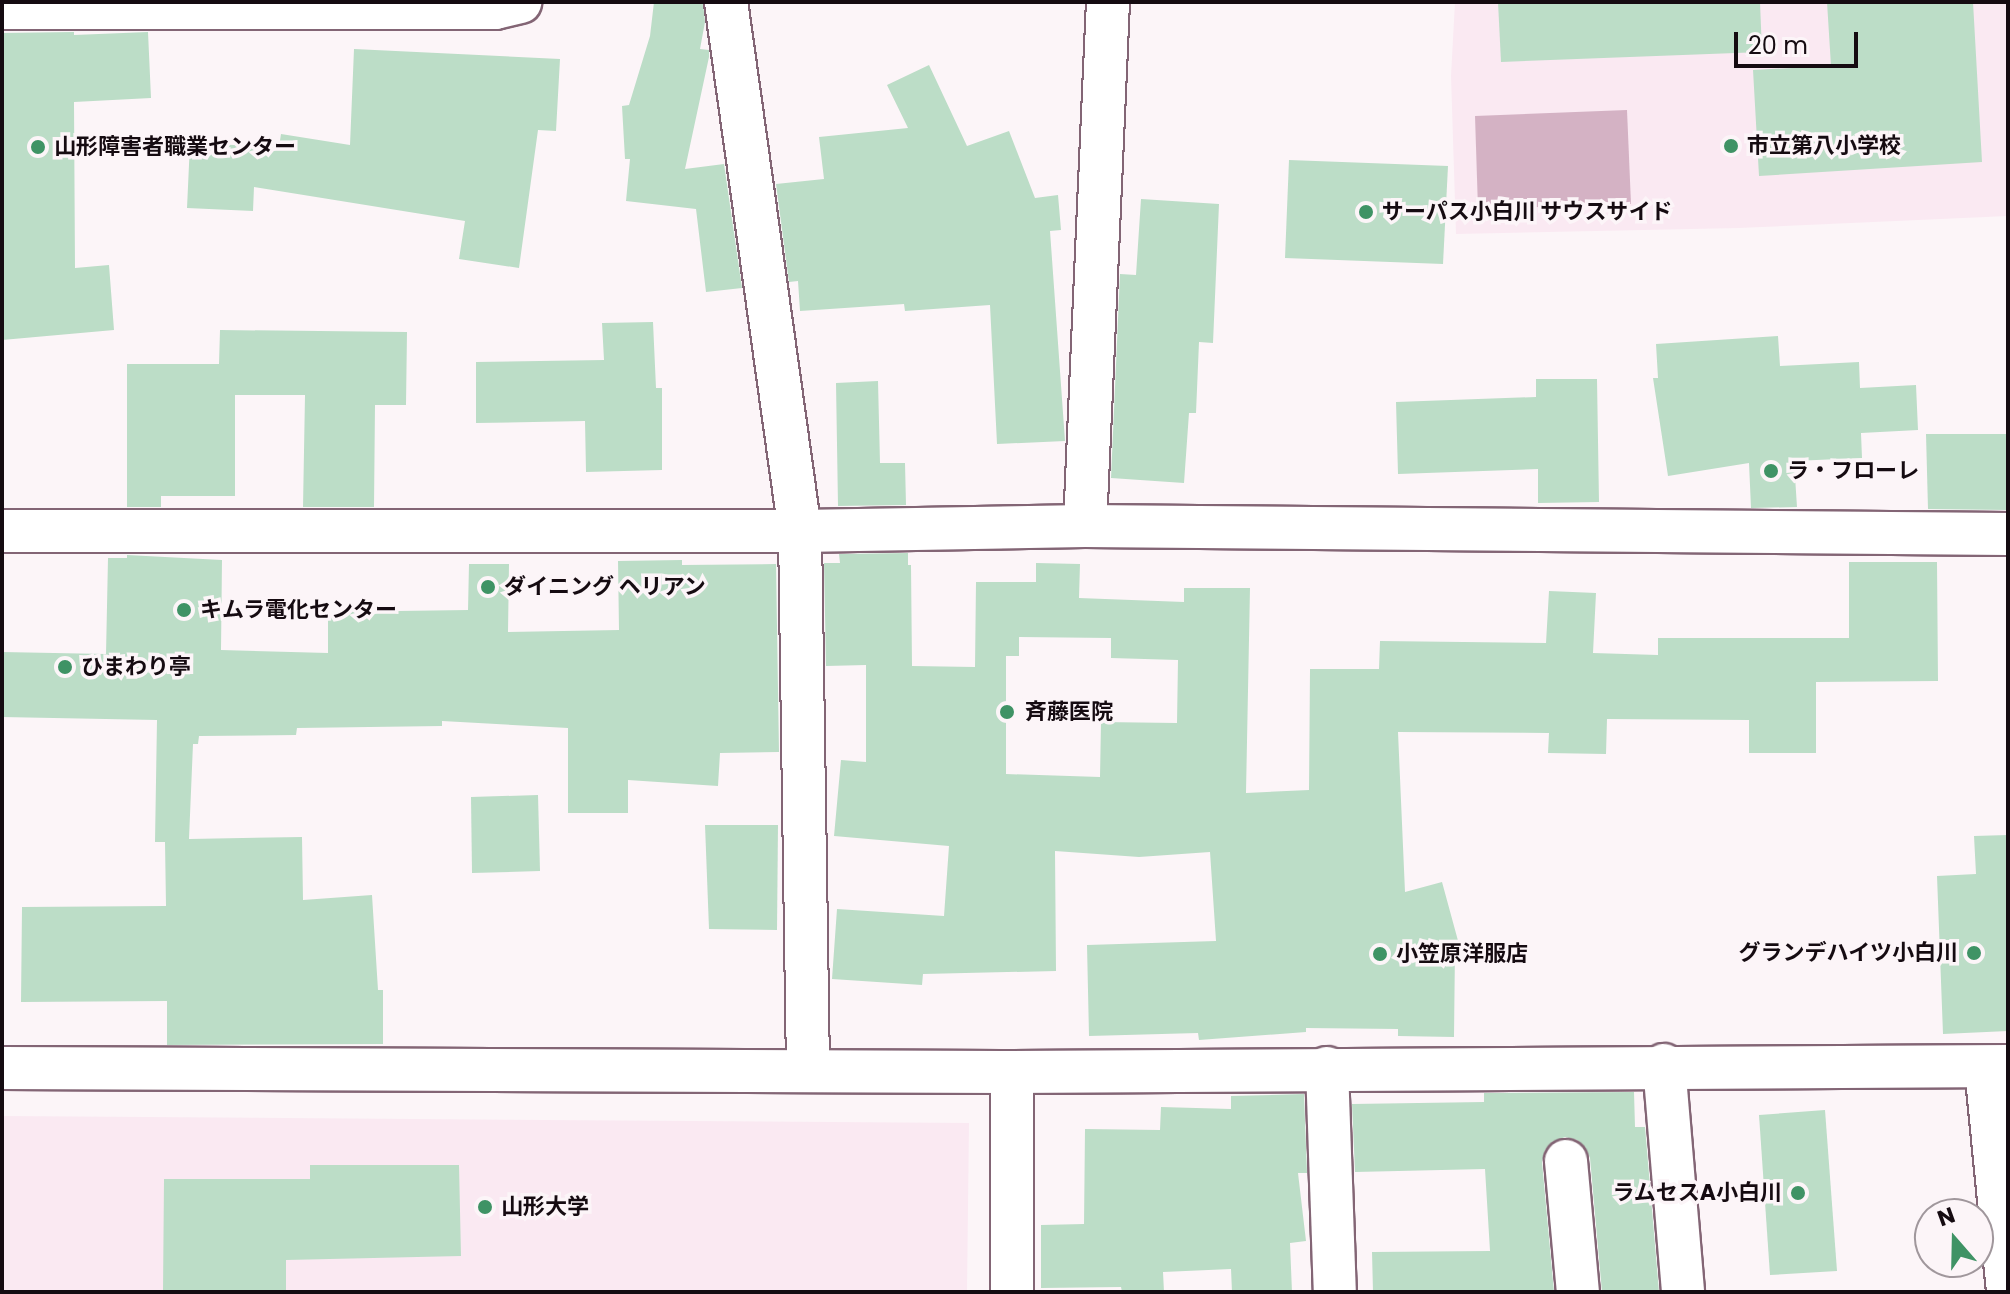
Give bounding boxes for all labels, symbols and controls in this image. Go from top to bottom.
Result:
scale bar [1738,16,1862,66]
text: 20 m [1748,29,1808,62]
place label: 市立第八小学校 [1747,133,1901,159]
place label: 山形障害者職業センター [54,134,296,160]
marker: 市立第八小学校 [1722,137,1740,155]
marker: 山形障害者職業センター [29,138,47,156]
place label: サーパス小白川 サウスサイド [1382,199,1673,225]
marker: サーパス小白川 サウスサイド [1357,203,1375,221]
place label: ラ・フローレ [1787,458,1919,484]
marker: ラ・フローレ [1762,462,1780,480]
place label: ダイニング ヘリアン [504,574,707,600]
marker: ダイニング ヘリアン [479,578,497,596]
place label: キムラ電化センター [200,597,398,623]
marker: キムラ電化センター [175,601,193,619]
place label: ひまわり亭 [81,654,191,680]
marker: ひまわり亭 [56,658,74,676]
place label: 斉藤医院 [1025,699,1113,725]
marker: 斉藤医院 [996,701,1018,723]
place label: グランデハイツ小白川 [1738,940,1958,966]
place label: 小笠原洋服店 [1396,941,1528,967]
marker: グランデハイツ小白川 [1965,944,1983,962]
marker: 小笠原洋服店 [1371,945,1389,963]
place label: ラムセスA小白川 [1612,1180,1782,1206]
marker: ラムセスA小白川 [1789,1184,1807,1202]
place label: 山形大学 [501,1194,589,1220]
marker: 山形大学 [476,1198,494,1216]
north arrow [1914,1198,1994,1278]
text: N [1933,1199,1959,1234]

